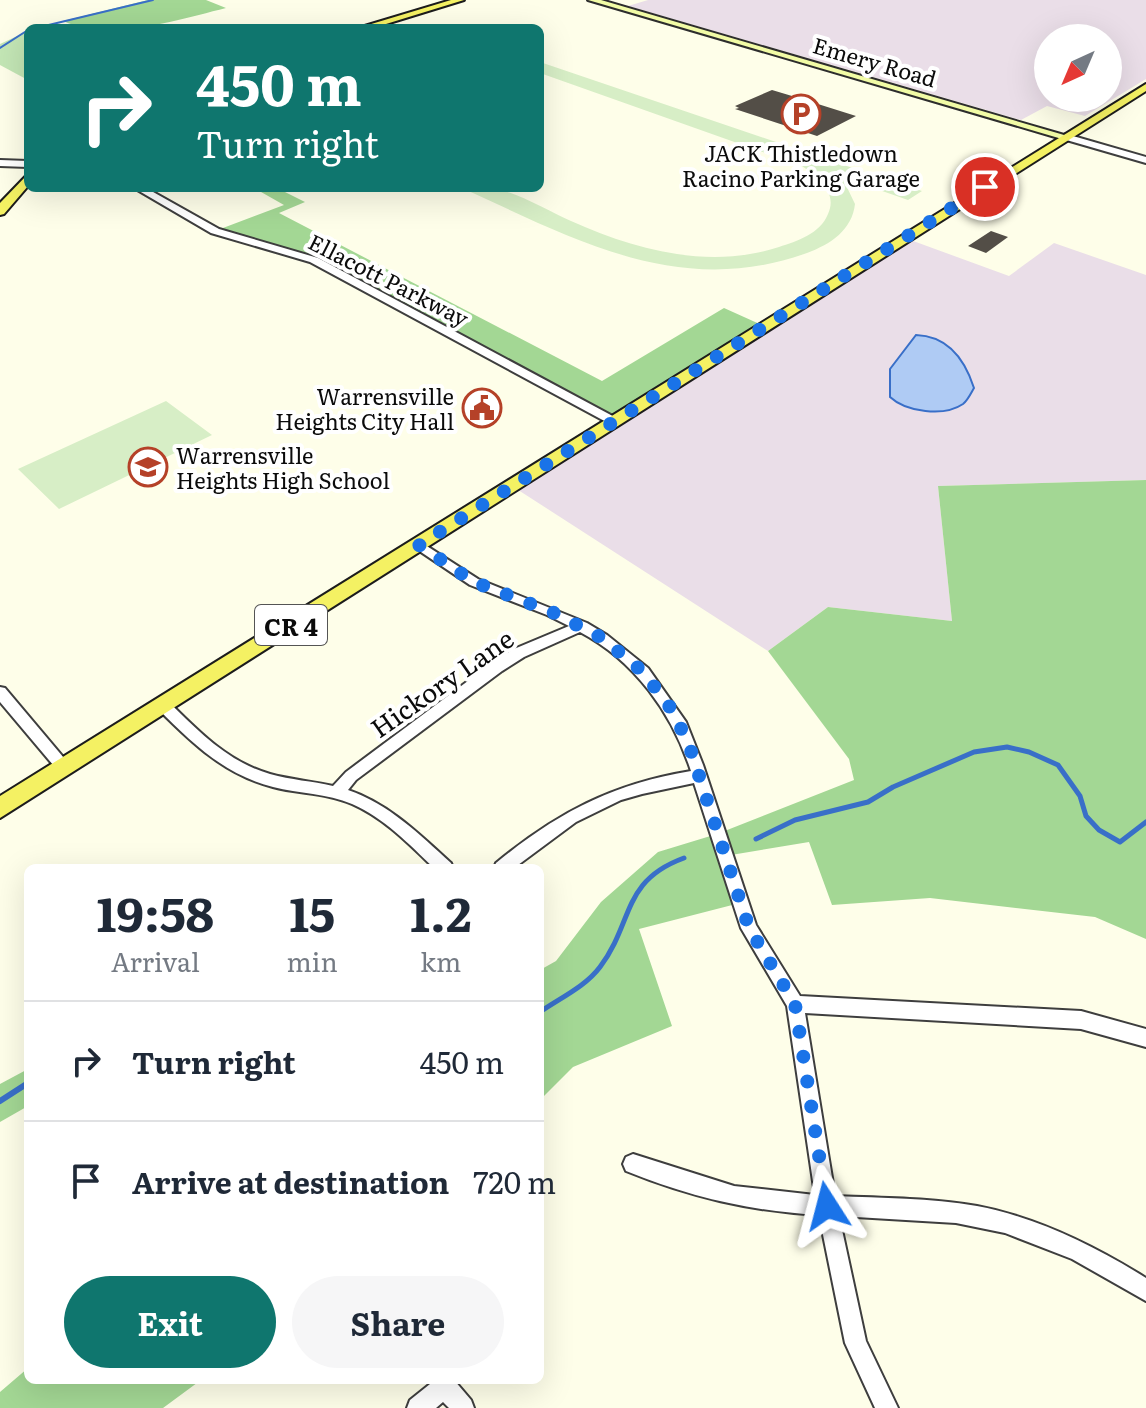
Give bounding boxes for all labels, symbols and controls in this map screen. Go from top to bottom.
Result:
north arrow [1034,24,1122,112]
map controls [1034,24,1122,112]
street label: Emery Road [809,28,941,94]
text: 450 m [196,40,362,123]
icon: right [64,56,168,160]
parking icon: JACK Thistledown Racino Parking Garage [780,93,822,135]
text: Turn right [196,116,379,169]
place label: JACK Thistledown Racino Parking Garage [682,136,920,194]
pin [951,153,1019,221]
icon: arrive [963,165,1007,209]
street label: Ellacott Parkway [303,224,475,334]
place label: Warrensville Heights City Hall [275,379,454,437]
public building icon: Warrensville Heights City Hall [461,387,503,429]
place label: Warrensville Heights High School [176,438,390,496]
school or university icon: Warrensville Heights High School [127,446,169,488]
road number: CR 4 [255,605,327,645]
street label: Hickory Lane [361,618,521,746]
text: 19:58 [96,876,214,947]
text: 15 [289,876,335,947]
text: 1.2 [410,876,472,947]
text: Arrival [111,941,200,980]
text: min [287,941,338,980]
text: km [420,941,461,980]
icon: right [64,1039,108,1083]
text: Turn right [132,1039,296,1083]
text: 450 m [420,1039,504,1083]
icon: arrive [64,1159,108,1203]
text: Arrive at destination [132,1159,449,1203]
text: 720 m [473,1159,556,1203]
position arrow [785,1164,869,1248]
button: Exit [64,1276,276,1368]
button: Share [292,1276,504,1368]

